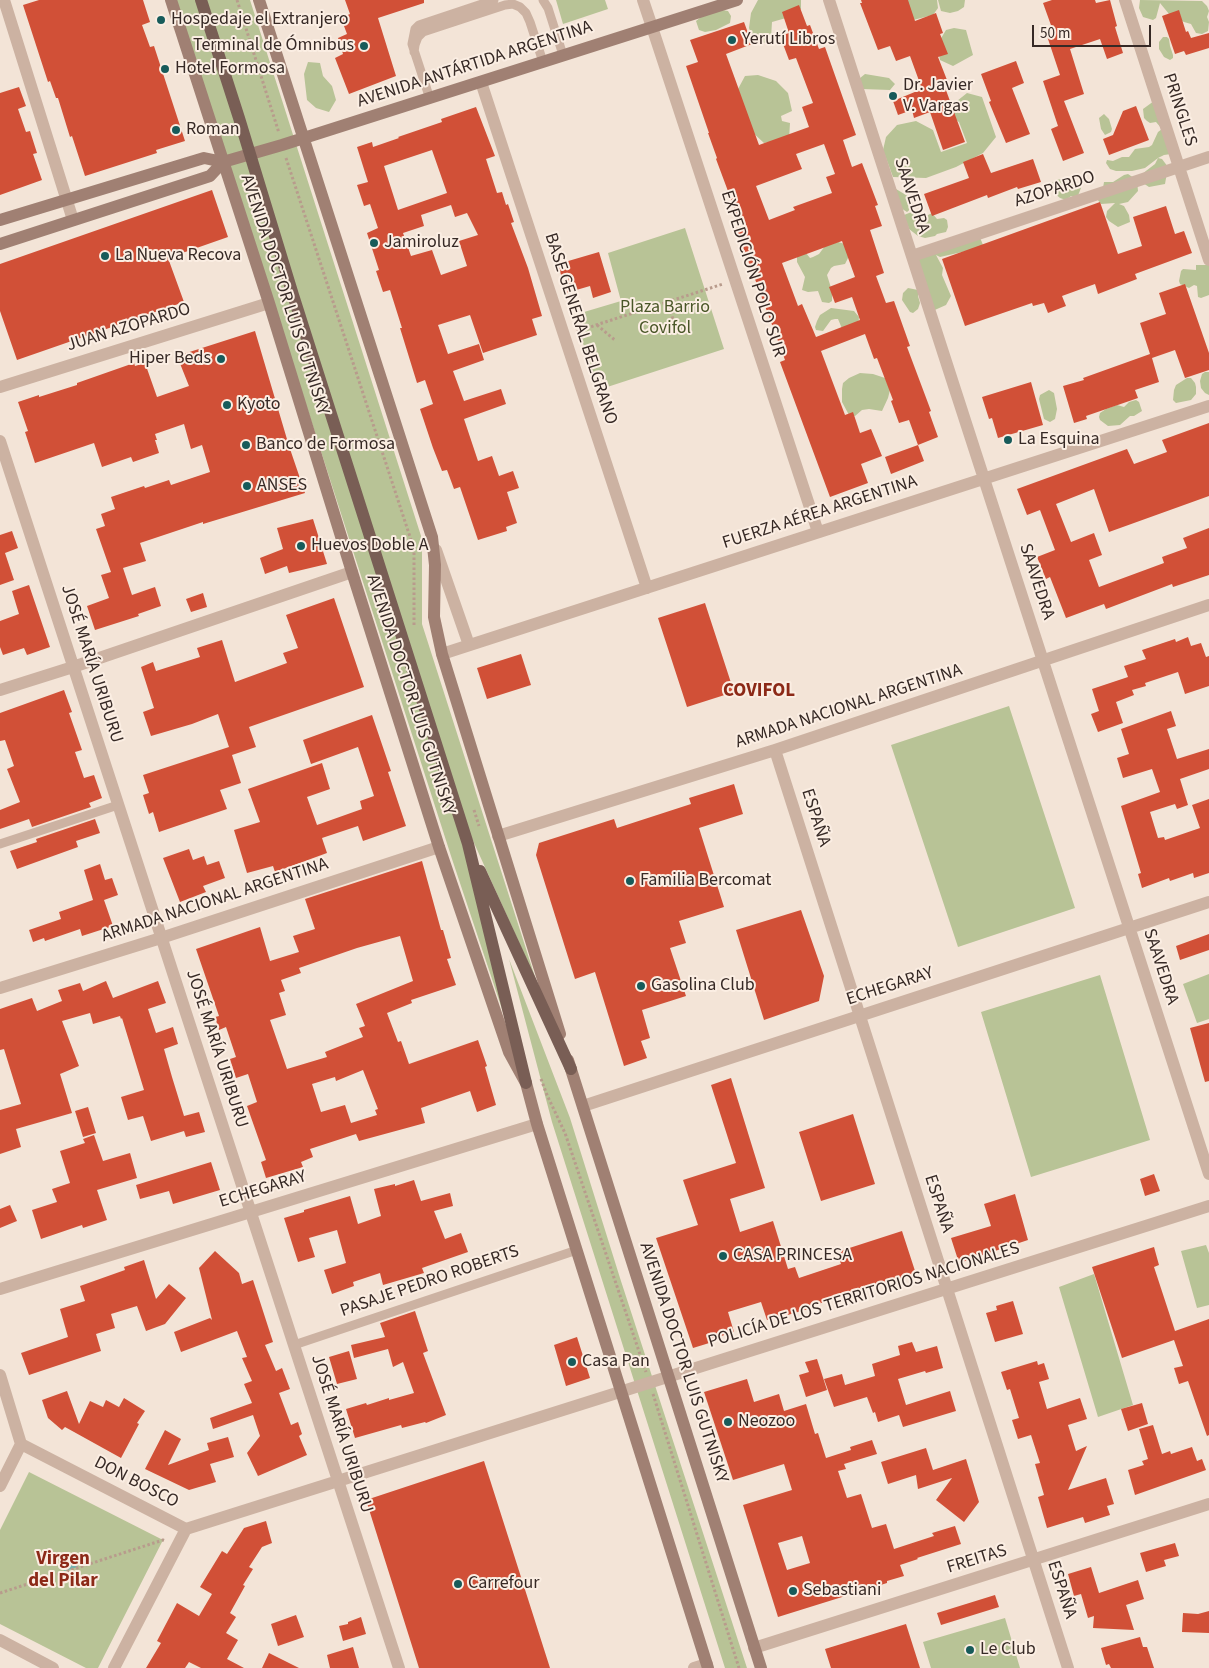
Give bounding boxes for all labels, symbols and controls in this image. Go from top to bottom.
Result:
place label: Hospedaje el Extranjero [171,9,349,31]
marker: Hospedaje el Extranjero [155,14,167,26]
scale bar [1034,15,1153,47]
street label: AVENIDA ANTÁRTIDA ARGENTINA [355,17,595,113]
text: 50 m [1040,23,1070,44]
place label: Yerutí Libros [742,29,835,51]
marker: Yerutí Libros [726,34,738,46]
place label: Terminal de Ómnibus [193,35,354,57]
marker: Terminal de Ómnibus [358,40,370,52]
place label: Hotel Formosa [175,58,285,80]
marker: Hotel Formosa [159,63,171,75]
street label: PRINGLES [1157,71,1201,149]
place label: Dr. Javier V. Vargas [903,75,973,118]
marker: Dr. Javier V. Vargas [887,90,899,102]
place label: Roman [186,119,240,141]
marker: Roman [170,124,182,136]
street label: SAAVEDRA [889,155,933,237]
street label: AZOPARDO [1012,167,1098,213]
street label: AVENIDA DOCTOR LUIS GUTNISKY [235,172,333,418]
street label: EXPEDICIÓN POLO SUR [715,188,789,360]
street label: BASE GENERAL BELGRANO [539,231,621,427]
place label: Jamiroluz [384,232,459,254]
marker: Jamiroluz [368,237,380,249]
place label: La Nueva Recova [115,245,241,267]
marker: La Nueva Recova [99,250,111,262]
park label: Plaza Barrio Covifol [620,297,710,340]
street label: JUAN AZOPARDO [65,299,193,357]
place label: Hiper Beds [129,348,211,370]
marker: Hiper Beds [215,353,227,365]
place label: Kyoto [237,394,280,416]
marker: Kyoto [221,399,233,411]
place label: La Esquina [1018,429,1100,451]
place label: Banco de Formosa [256,434,395,456]
marker: La Esquina [1002,434,1014,446]
marker: Banco de Formosa [240,439,252,451]
street label: FUERZA AÉREA ARGENTINA [720,471,920,555]
place label: ANSES [257,475,307,497]
marker: ANSES [241,480,253,492]
place label: Huevos Doble A [311,535,428,557]
marker: Huevos Doble A [295,540,307,552]
street label: SAAVEDRA [1014,541,1058,623]
street label: AVENIDA DOCTOR LUIS GUTNISKY [361,572,459,818]
street label: JOSÉ MARÍA URIBURU [55,582,127,746]
street label: ARMADA NACIONAL ARGENTINA [733,660,965,754]
district label: COVIFOL [723,681,795,703]
street label: ESPAÑA [796,786,834,850]
street label: ARMADA NACIONAL ARGENTINA [99,854,331,948]
place label: Familia Bercomat [640,870,771,892]
marker: Familia Bercomat [624,875,636,887]
street label: SAAVEDRA [1138,926,1182,1008]
street label: ECHEGARAY [844,963,936,1011]
street label: JOSÉ MARÍA URIBURU [180,967,252,1131]
place label: Gasolina Club [651,975,755,997]
marker: Gasolina Club [635,980,647,992]
street label: ECHEGARAY [217,1167,309,1213]
street label: ESPAÑA [919,1172,957,1236]
street label: POLICÍA DE LOS TERRITORIOS NACIONALES [706,1238,1022,1354]
street label: AVENIDA DOCTOR LUIS GUTNISKY [634,1240,732,1486]
street label: PASAJE PEDRO ROBERTS [338,1241,522,1323]
place label: CASA PRINCESA [733,1245,852,1267]
marker: CASA PRINCESA [717,1250,729,1262]
place label: Casa Pan [582,1351,650,1373]
street label: JOSÉ MARÍA URIBURU [305,1352,377,1516]
marker: Casa Pan [566,1356,578,1368]
place label: Neozoo [738,1411,795,1433]
marker: Neozoo [722,1416,734,1428]
street label: DON BOSCO [90,1452,182,1514]
street label: FREITAS [944,1541,1010,1579]
district label: Virgen del Pilar [28,1549,98,1593]
street label: ESPAÑA [1042,1558,1080,1622]
place label: Carrefour [468,1573,539,1595]
marker: Carrefour [452,1578,464,1590]
place label: Sebastiani [803,1580,881,1602]
marker: Sebastiani [787,1585,799,1597]
place label: Le Club [980,1639,1036,1661]
marker: Le Club [964,1644,976,1656]

